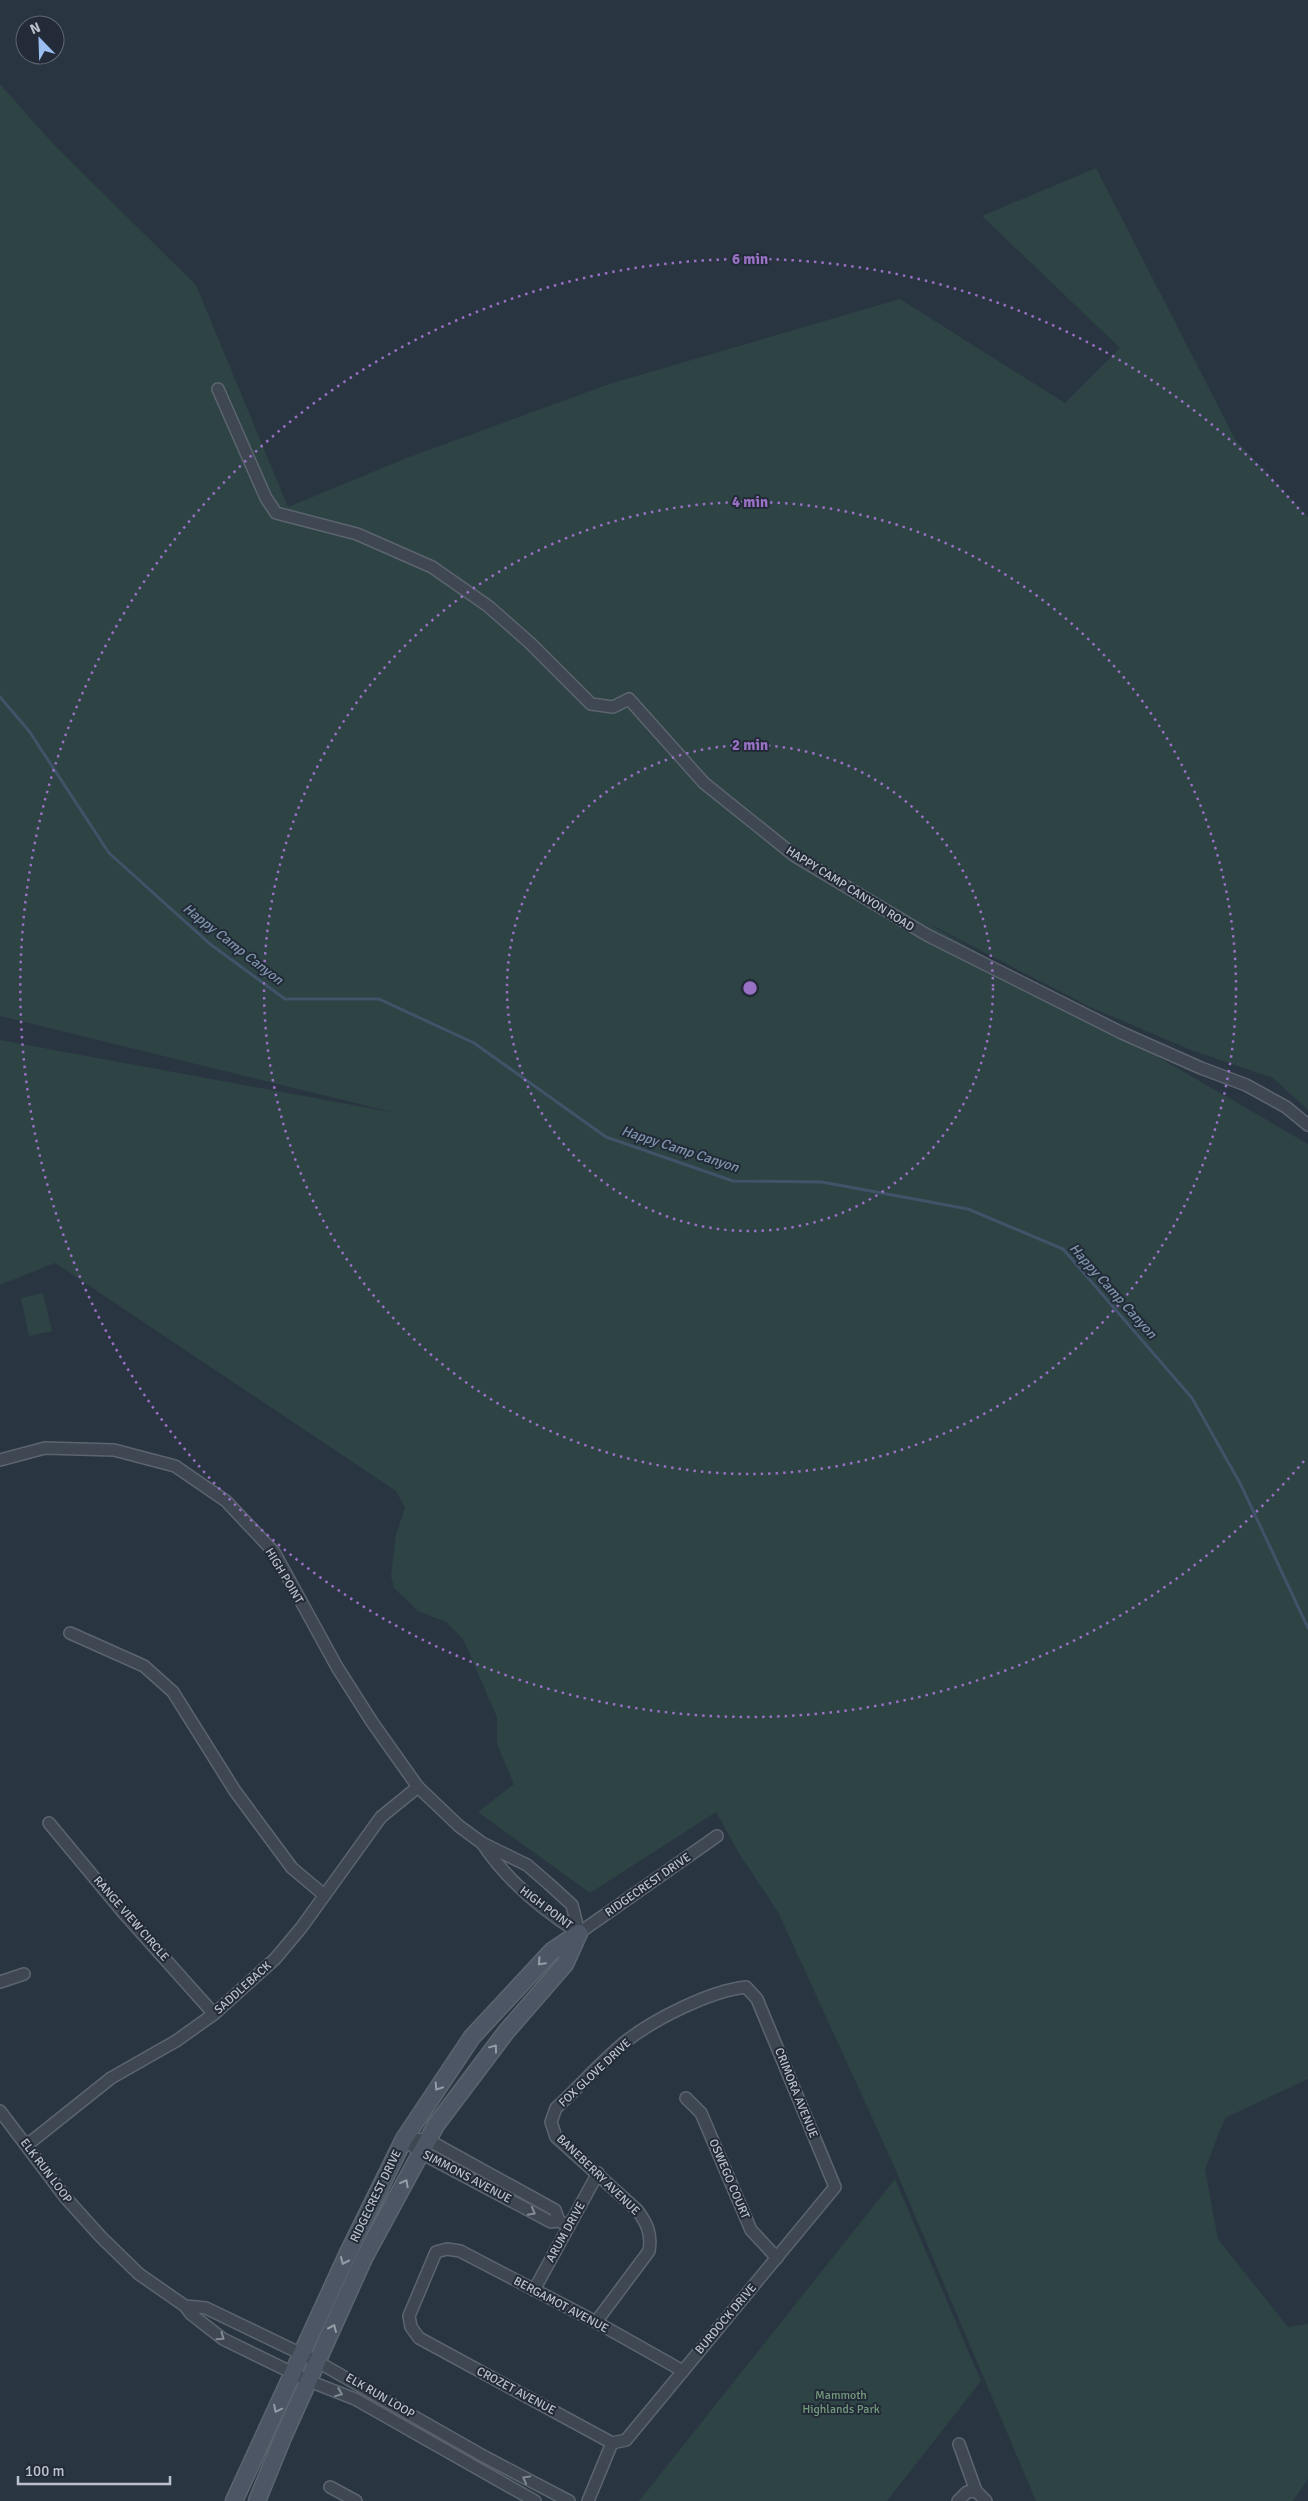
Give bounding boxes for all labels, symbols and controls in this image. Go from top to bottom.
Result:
north arrow [15,15,65,65]
text: N [27,19,43,38]
text: 6 min [732,250,768,268]
text: 4 min [732,493,768,511]
text: 2 min [732,736,768,754]
street label: HAPPY CAMP CANYON ROAD [783,843,917,935]
water label: Happy Camp Canyon [180,900,287,989]
centre of rings [741,979,759,997]
water label: Happy Camp Canyon [619,1122,741,1176]
water label: Happy Camp Canyon [1066,1240,1160,1342]
street label: HIGH POINT [262,1545,307,1607]
street label: RIDGECREST DRIVE [602,1850,694,1920]
street label: RANGE VIEW CIRCLE [90,1873,172,1965]
street label: HIGH POINT [517,1883,575,1933]
one-way arrow [538,1957,547,1966]
street label: SADDLEBACK [211,1959,275,2017]
street label: FOX GLOVE DRIVE [556,2036,634,2110]
one-way arrow [489,2045,497,2054]
street label: CRIMORA AVENUE [771,2046,821,2141]
one-way arrow [435,2082,444,2091]
street label: BANEBERRY AVENUE [553,2131,643,2219]
street label: ELK RUN LOOP [17,2136,75,2206]
street label: OSWEGO COURT [705,2137,753,2221]
street label: RIDGECREST DRIVE [347,2147,405,2245]
street label: SIMMONS AVENUE [420,2147,514,2207]
one-way arrow [398,2179,408,2188]
street label: ARUM DRIVE [543,2199,589,2265]
one-way arrow [527,2206,536,2216]
one-way arrow [340,2256,350,2265]
street label: BERGAMOT AVENUE [511,2274,611,2336]
street label: BURDOCK DRIVE [692,2281,760,2357]
one-way arrow [326,2324,337,2333]
one-way arrow [216,2331,225,2340]
street label: CROZET AVENUE [474,2364,558,2418]
street label: ELK RUN LOOP [343,2370,417,2422]
one-way arrow [334,2386,343,2397]
park label: Mammoth Highlands Park [802,2388,880,2417]
one-way arrow [273,2404,284,2413]
scale bar [18,2454,170,2486]
text: 100 m [25,2462,65,2480]
one-way arrow [522,2475,531,2485]

